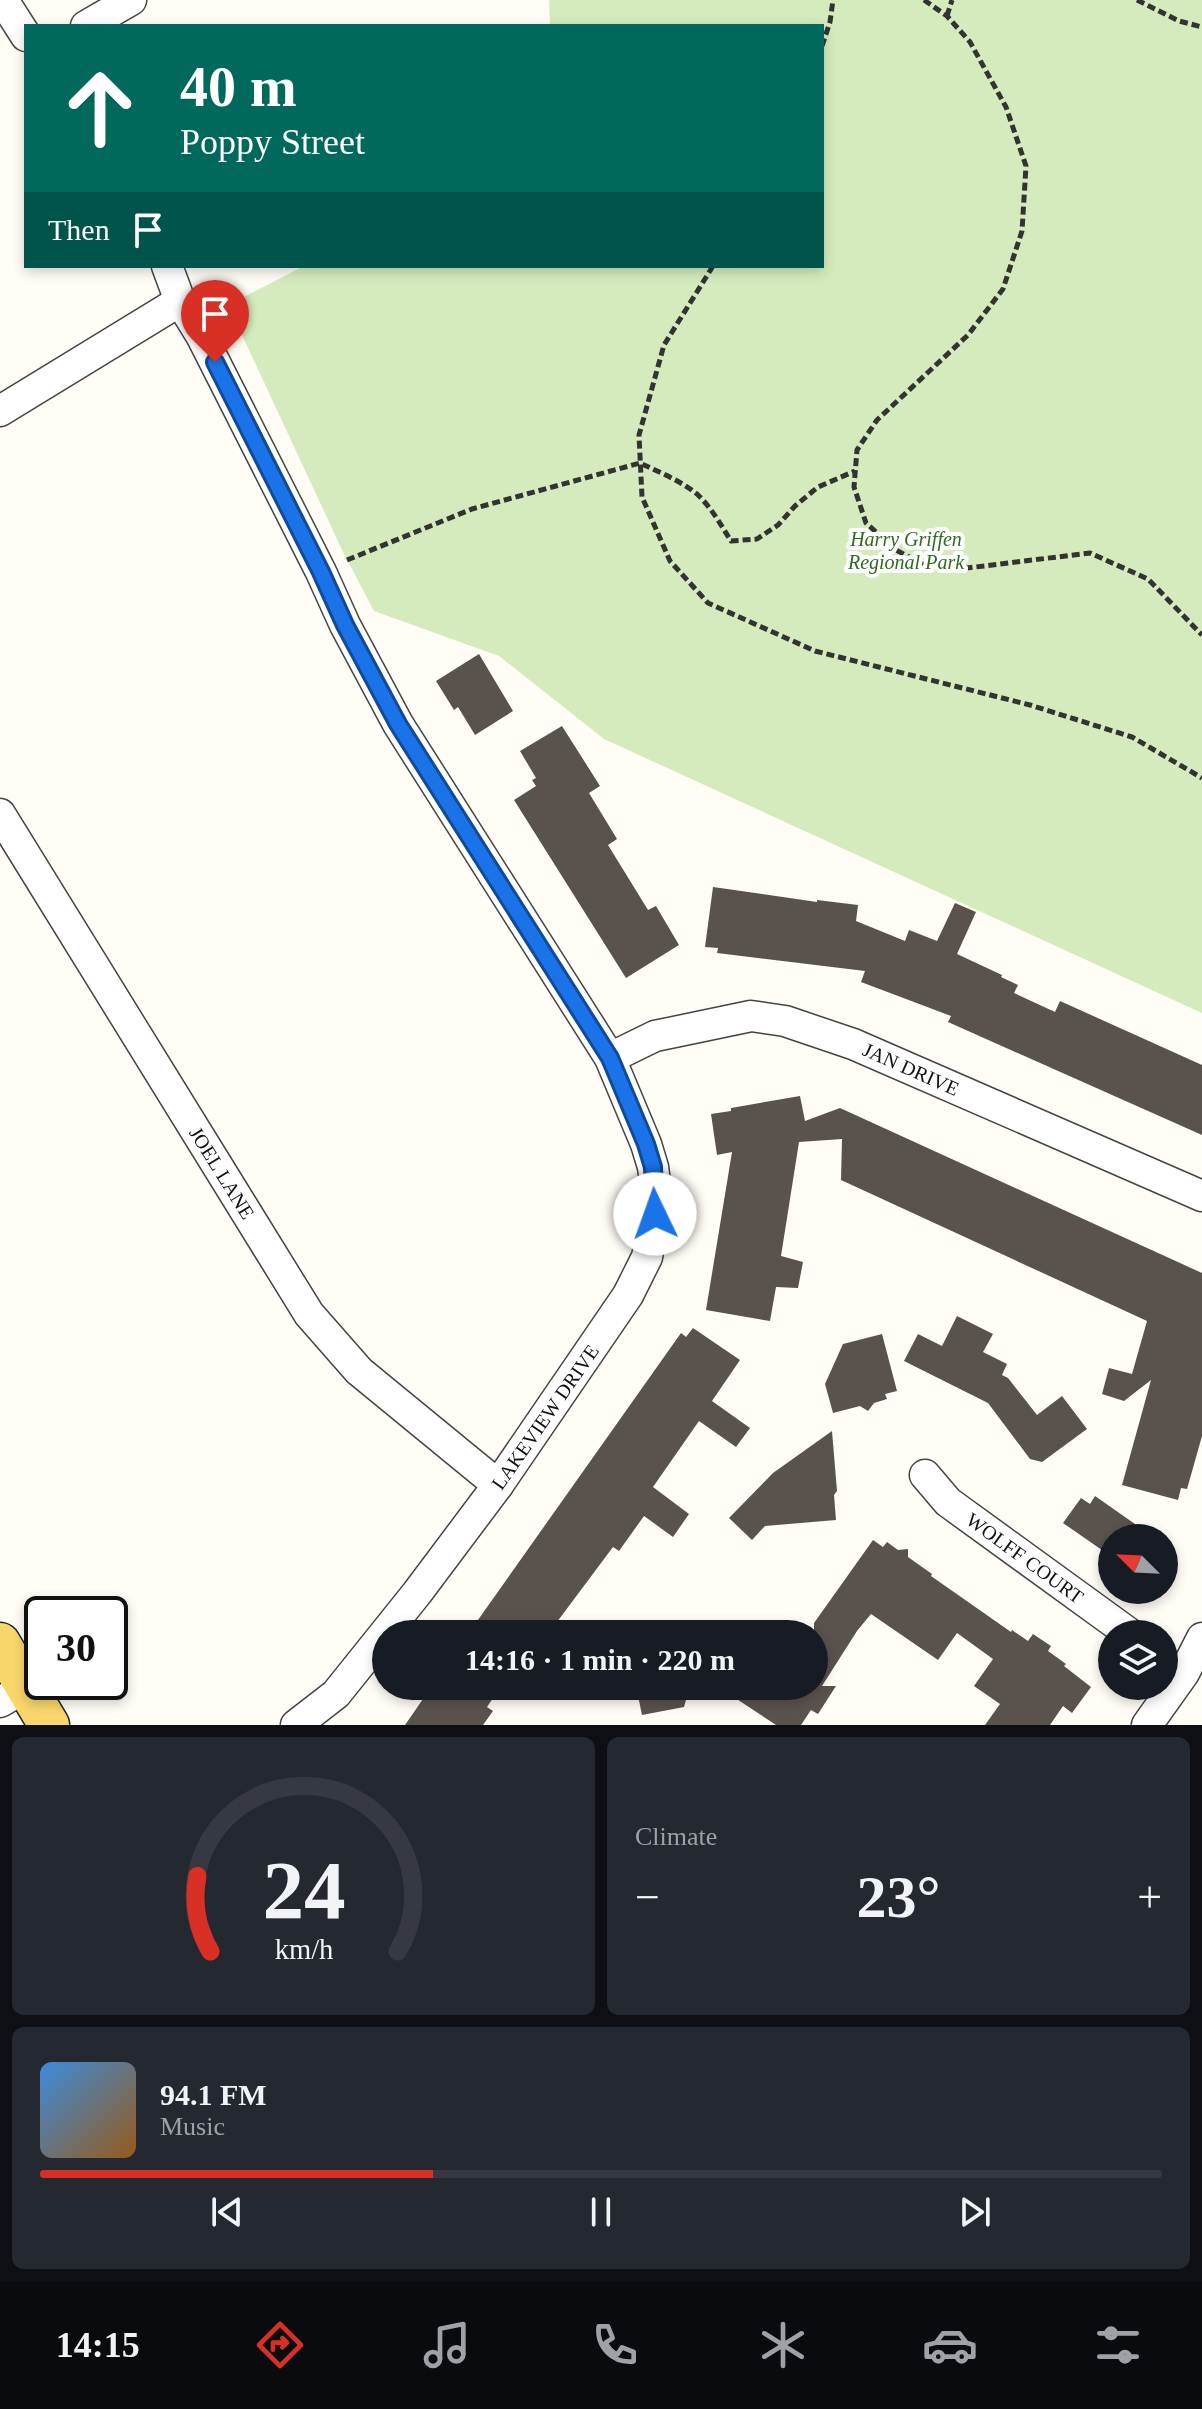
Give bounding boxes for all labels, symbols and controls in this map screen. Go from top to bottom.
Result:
icon: ahead [48,56,152,160]
text: 40 m [180,56,297,118]
text: Poppy Street [180,122,365,162]
icon: arrive [126,208,170,252]
text: Then [48,213,110,246]
pin [181,280,249,362]
icon: arrive [193,292,237,336]
park label: Harry Griffen Regional Park [847,528,965,574]
street label: JAN DRIVE [860,1038,962,1100]
street label: JOEL LANE [185,1123,259,1223]
position arrow [613,1172,697,1256]
street label: LAKEVIEW DRIVE [487,1341,603,1493]
street label: WOLFF COURT [962,1508,1088,1608]
north arrow [1098,1524,1178,1604]
map controls [1098,1524,1178,1700]
speed limit sign: 30 [24,1596,128,1700]
button: layers [1098,1620,1178,1700]
text: 14:16 · 1 min · 220 m [465,1643,735,1676]
text: Climate [635,1822,717,1851]
text: 24 [262,1844,345,1936]
text: 23° [857,1864,941,1930]
text: − [635,1873,660,1922]
text: + [1137,1873,1162,1922]
text: km/h [274,1934,333,1965]
text: 94.1 FM [160,2078,267,2111]
text: Music [160,2112,225,2141]
icon: previous [205,2190,249,2234]
icon: pause [579,2190,623,2234]
icon: next [953,2190,997,2234]
icon: directions [252,2317,308,2373]
icon: music [419,2317,475,2373]
icon: phone [587,2317,643,2373]
icon: climate [755,2317,811,2373]
icon: car [922,2317,978,2373]
icon: filters [1090,2317,1146,2373]
text: 14:15 [56,2325,140,2365]

